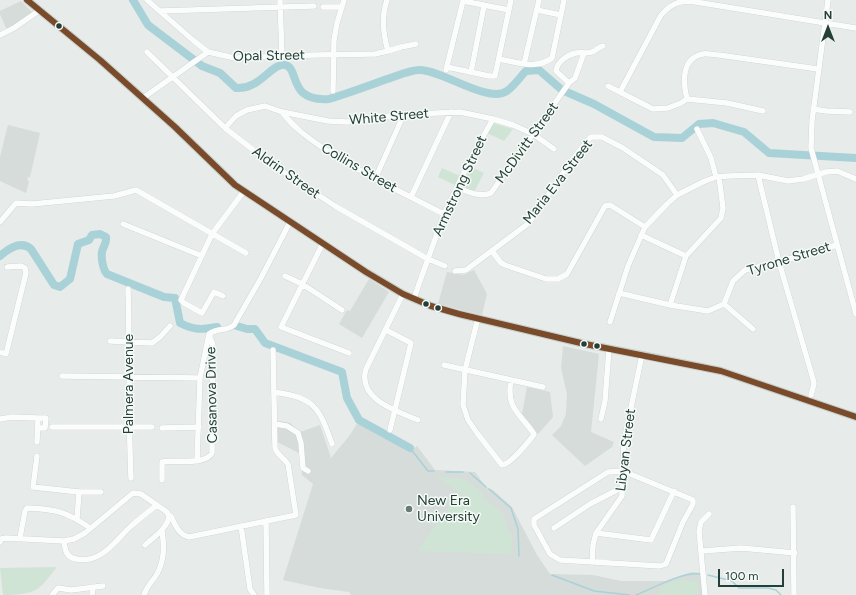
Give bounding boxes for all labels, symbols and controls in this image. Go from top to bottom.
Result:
north arrow [808,8,848,48]
text: N [824,9,832,22]
unlabelled marker [54,21,64,31]
street label: Opal Street [233,47,305,65]
street label: McDivitt Street [492,99,562,187]
street label: White Street [348,105,430,129]
street label: Armstrong Street [429,133,491,239]
street label: Maria Eva Street [520,136,596,228]
street label: Collins Street [318,140,400,196]
street label: Aldrin Street [249,143,323,203]
street label: Tyrone Street [745,238,833,280]
unlabelled marker [421,299,431,309]
unlabelled marker [433,303,443,313]
street label: Palmera Avenue [121,334,137,434]
unlabelled marker [579,339,589,349]
unlabelled marker [592,341,602,351]
street label: Casanova Drive [203,346,221,444]
street label: Libyan Street [613,408,639,492]
place label: New Era University [417,493,480,526]
marker: New Era University [404,504,414,514]
scale bar [720,561,786,587]
text: 100 m [725,569,759,583]

